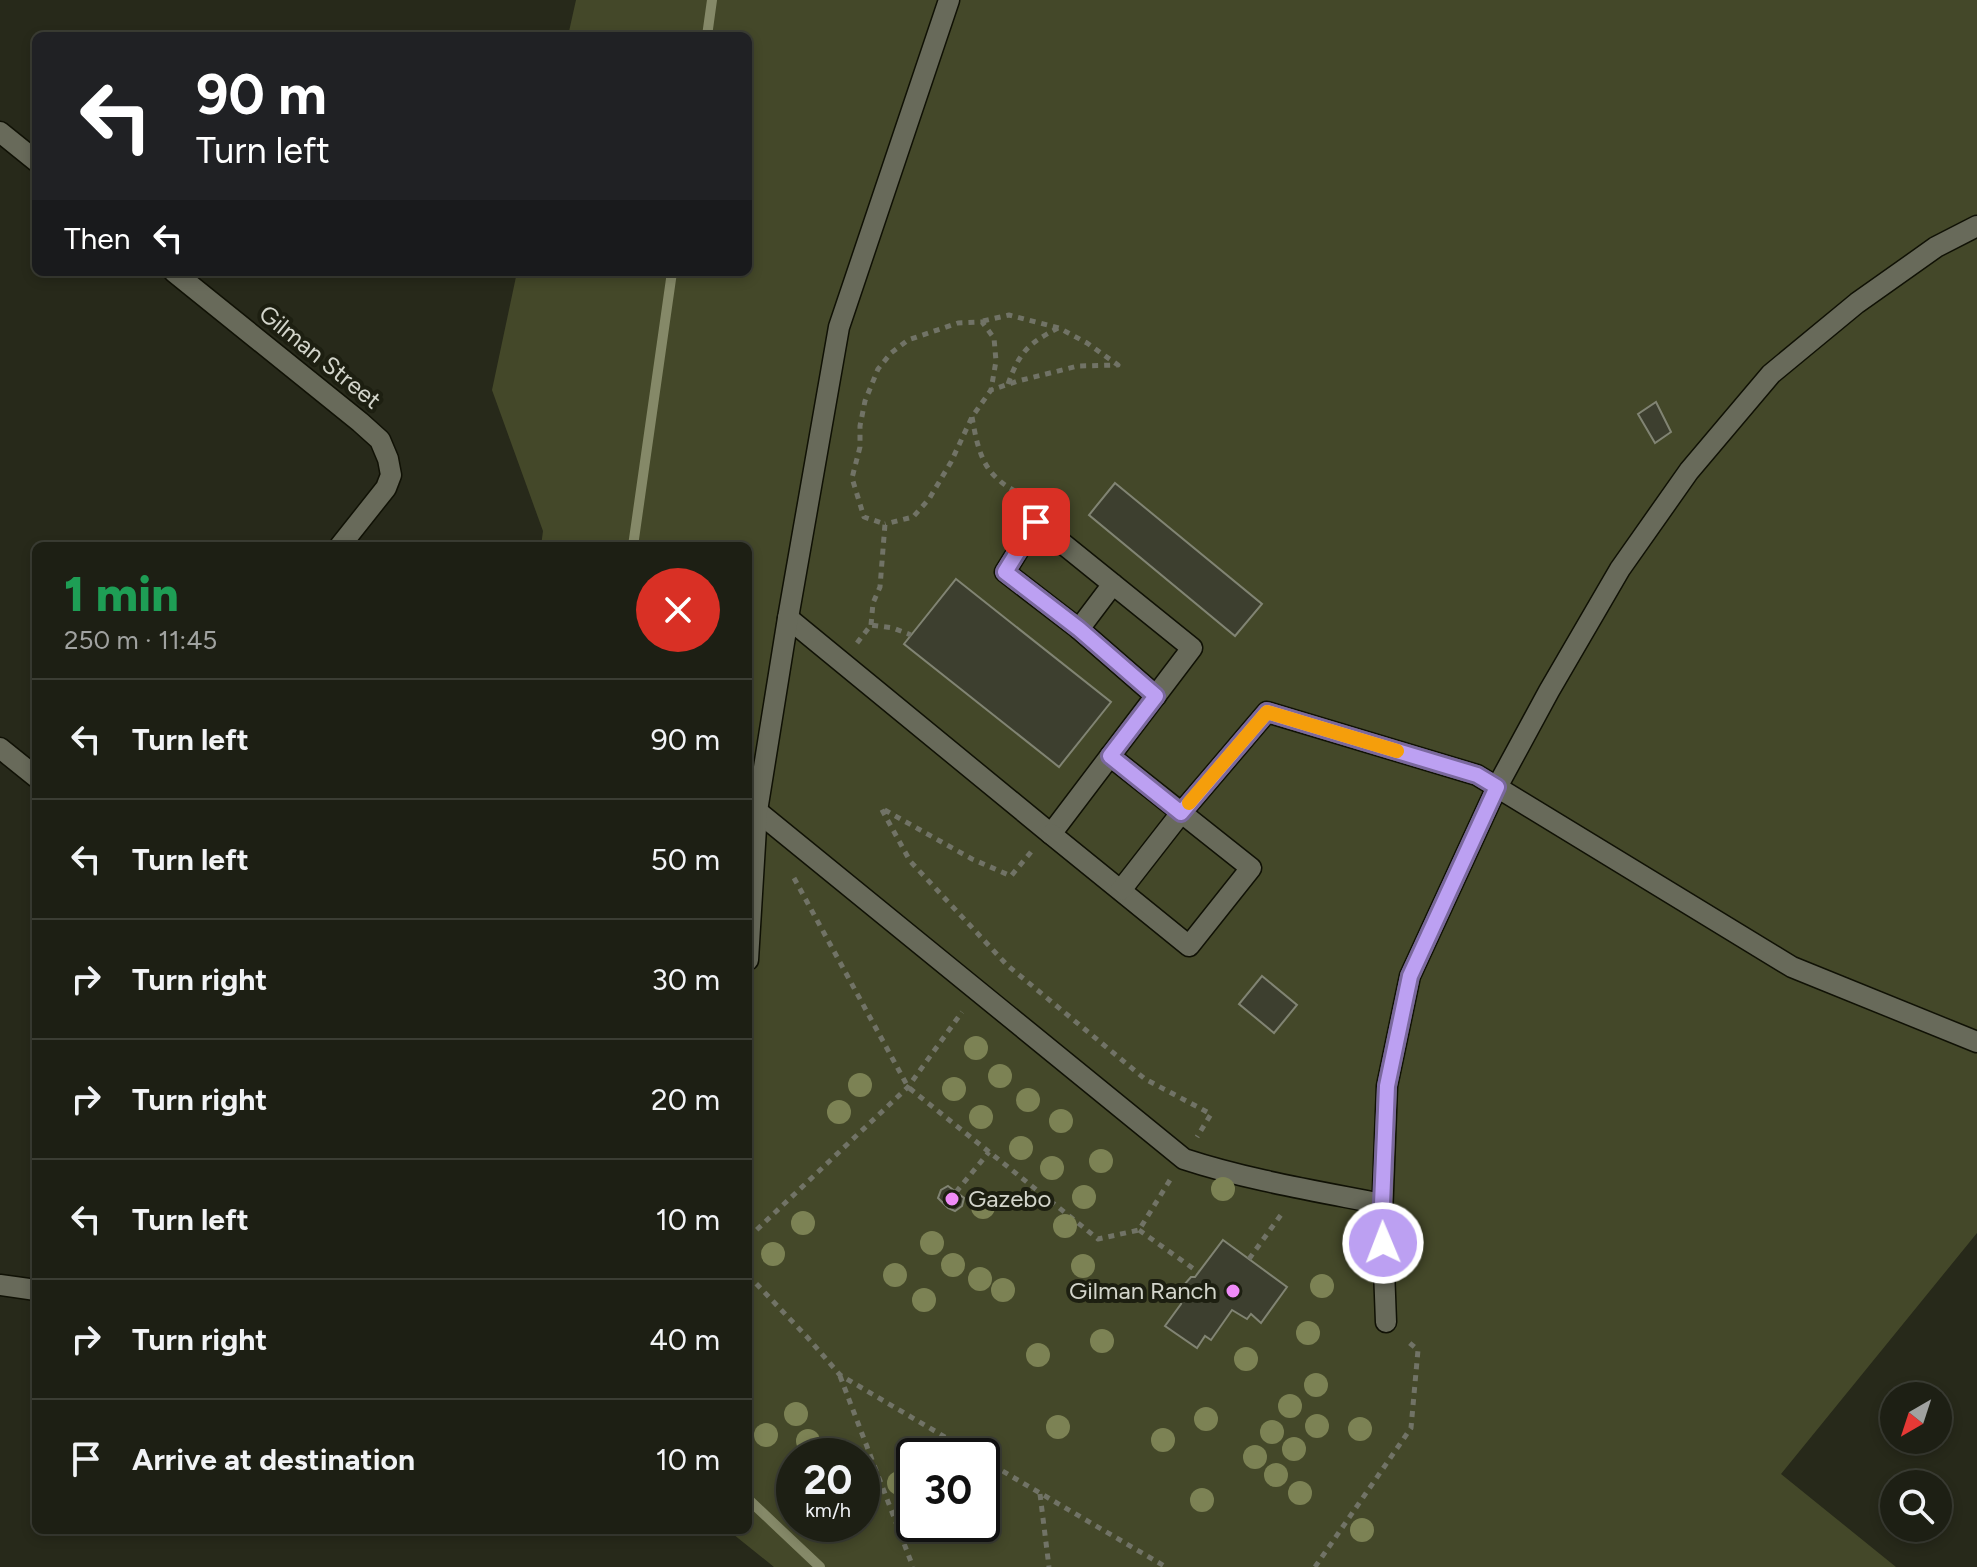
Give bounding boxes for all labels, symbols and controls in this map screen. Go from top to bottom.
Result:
text: 90 m [196,61,327,128]
icon: left [64,64,168,168]
text: Turn left [196,129,330,172]
icon: left [146,216,190,260]
text: Then [64,220,130,257]
street label: Gilman Street [254,299,387,415]
pin [1002,488,1070,556]
icon: arrive [1014,500,1058,544]
text: 1 min [64,565,179,623]
button: close [636,568,720,652]
text: 250 m · 11:45 [64,624,217,656]
icon: left [64,717,108,761]
text: Turn left [132,721,249,758]
text: 90 m [651,721,720,758]
icon: left [64,837,108,881]
text: Turn left [132,841,249,878]
text: 50 m [651,841,720,878]
icon: right [64,957,108,1001]
text: Turn right [132,961,267,998]
text: 30 m [652,961,720,998]
icon: right [64,1077,108,1121]
text: Turn right [132,1081,267,1118]
text: 20 m [651,1081,720,1118]
place label: Gazebo [968,1184,1051,1213]
marker: Gazebo [943,1190,961,1208]
icon: left [64,1197,108,1241]
text: Turn left [132,1201,249,1238]
text: 10 m [655,1201,720,1238]
position arrow [1341,1201,1425,1285]
place label: Gilman Ranch [1069,1276,1217,1305]
marker: Gilman Ranch [1224,1282,1242,1300]
icon: right [64,1317,108,1361]
text: Turn right [132,1321,267,1358]
text: 40 m [649,1321,720,1358]
north arrow [1880,1382,1952,1454]
map controls [1880,1382,1952,1542]
icon: arrive [64,1437,108,1481]
speed limit sign: 30 [896,1438,1000,1542]
text: Arrive at destination [132,1441,415,1478]
text: 10 m [655,1441,720,1478]
text: 20 [803,1456,853,1504]
button: search [1880,1470,1952,1542]
text: km/h [805,1498,851,1522]

